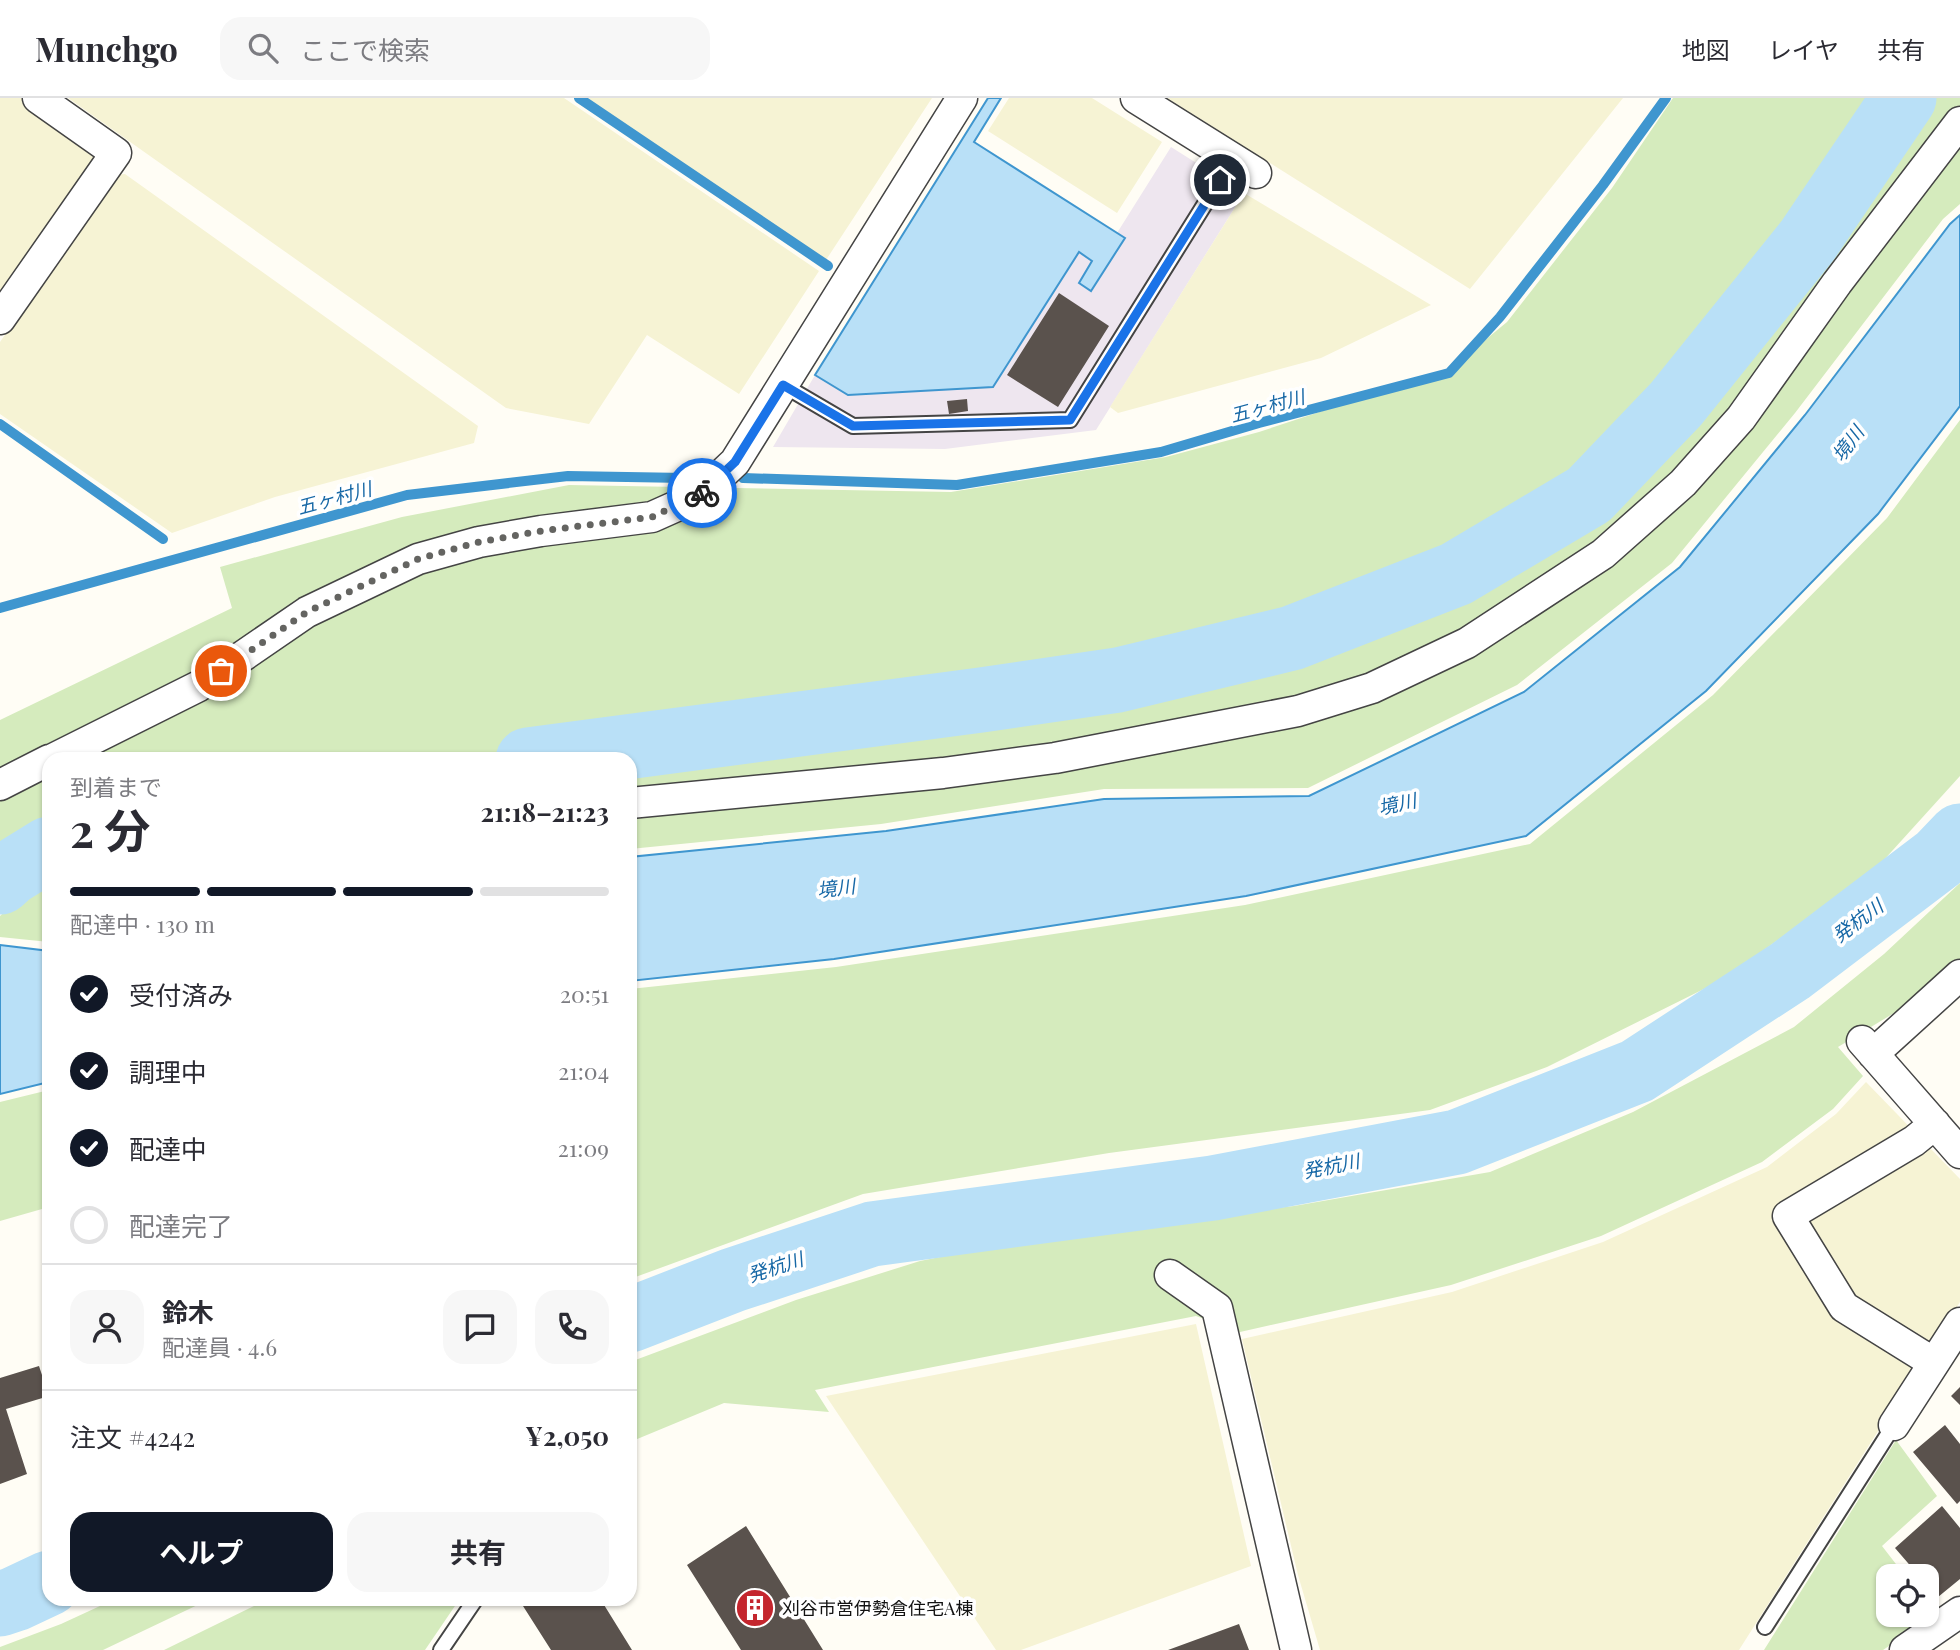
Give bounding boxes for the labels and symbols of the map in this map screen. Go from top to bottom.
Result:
pin [1190,150,1250,210]
water label: 五ヶ村川 [1227,382,1309,427]
water label: 境川 [1825,418,1870,466]
courier [667,458,737,528]
water label: 五ヶ村川 [294,474,376,519]
pin [191,641,251,701]
water label: 境川 [1376,786,1420,820]
water label: 境川 [816,872,858,902]
water label: 発杭川 [1826,891,1889,948]
water label: 発杭川 [1301,1146,1363,1183]
water label: 発杭川 [744,1244,808,1287]
building icon: 刈谷市営伊勢倉住宅A棟 [734,1587,776,1629]
place label: 刈谷市営伊勢倉住宅A棟 [782,1596,973,1620]

